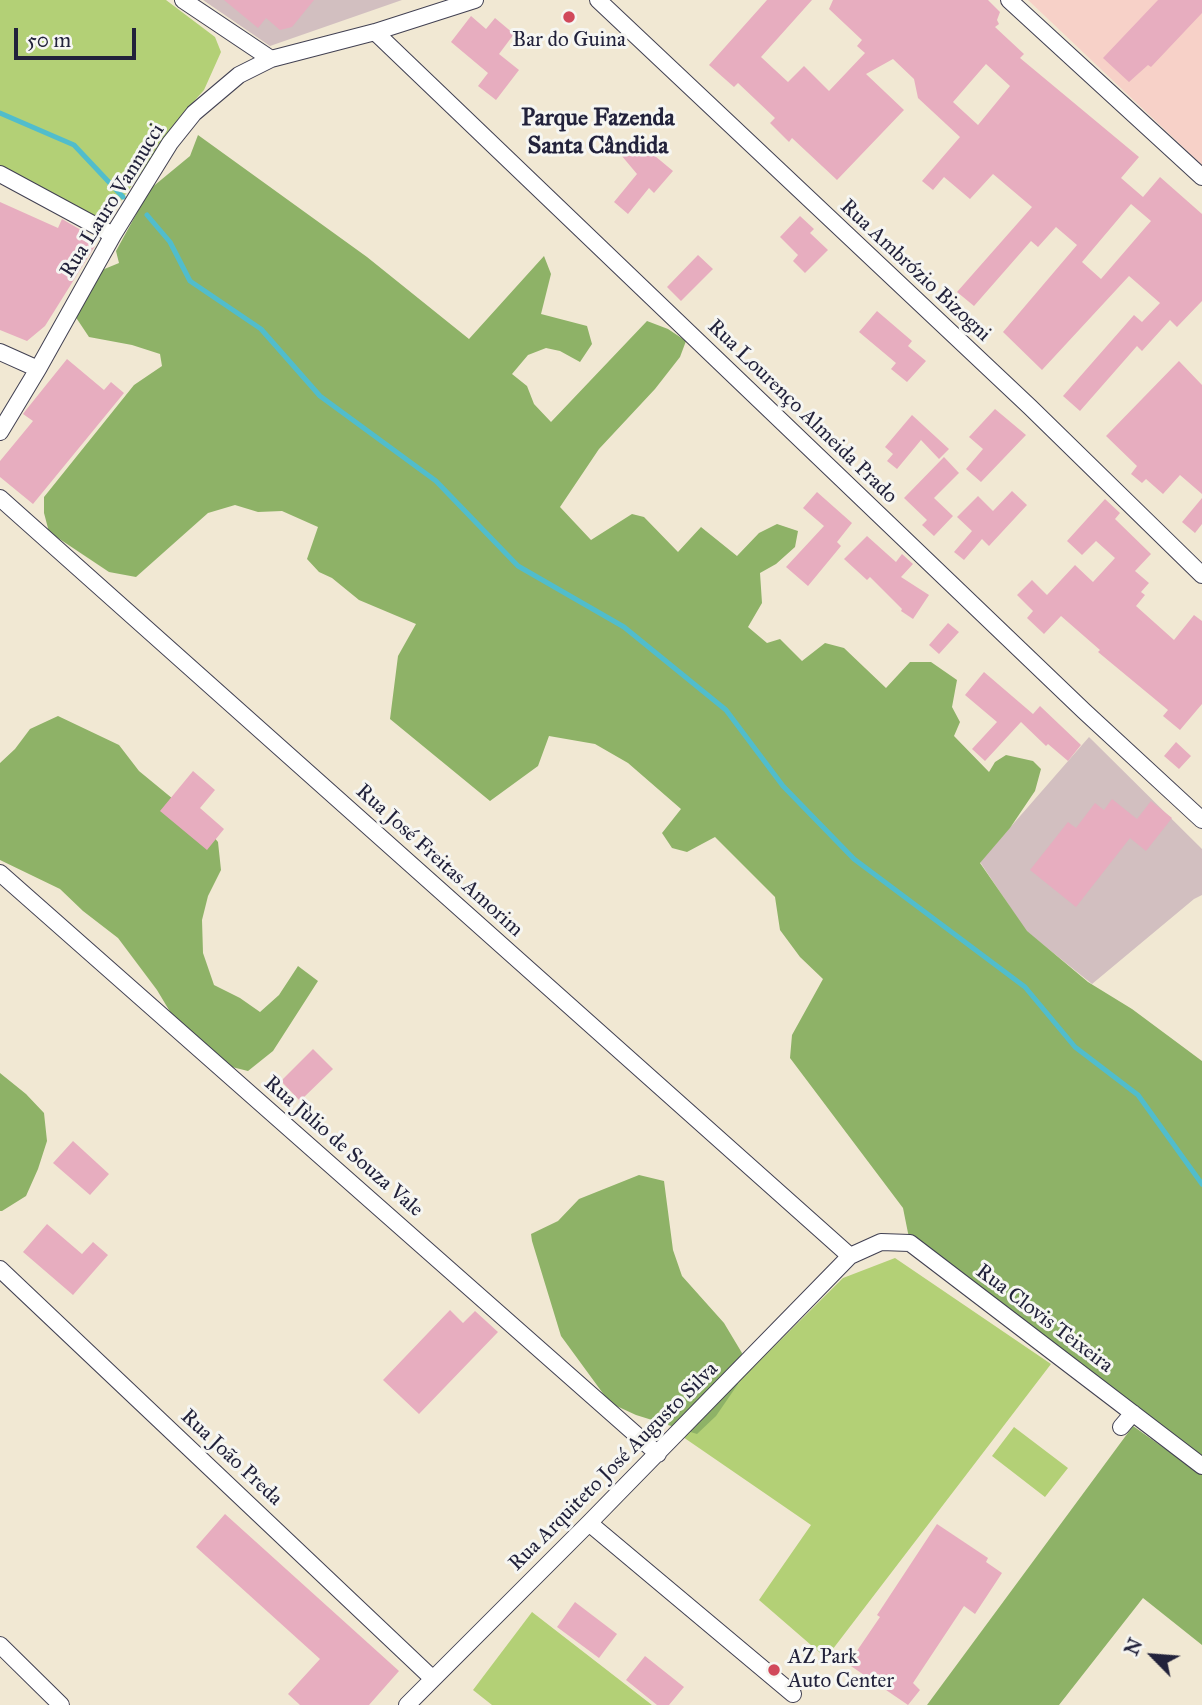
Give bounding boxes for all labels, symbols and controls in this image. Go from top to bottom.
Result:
marker: Bar do Guina [561,9,577,25]
scale bar [18,14,140,58]
text: 50 m [27,27,71,53]
place label: Bar do Guina [512,28,626,54]
district label: Parque Fazenda Santa Cândida [521,105,675,161]
street label: Rua Lauro Vannucci [55,119,171,283]
street label: Rua Ambrózio Bizogni [834,195,996,347]
street label: Rua Lourenço Almeida Prado [702,315,902,509]
street label: Rua José Freitas Amorim [350,779,528,943]
street label: Rua Jùlio de Souza Vale [258,1071,428,1223]
street label: Rua Clovis Teixeira [970,1259,1118,1379]
street label: Rua Arquiteto José Augusto Silva [504,1357,724,1577]
street label: Rua João Preda [175,1404,287,1512]
north arrow [1118,1621,1188,1691]
text: N [1120,1635,1147,1659]
place label: AZ Park Auto Center [788,1645,894,1695]
marker: AZ Park Auto Center [766,1662,782,1678]

